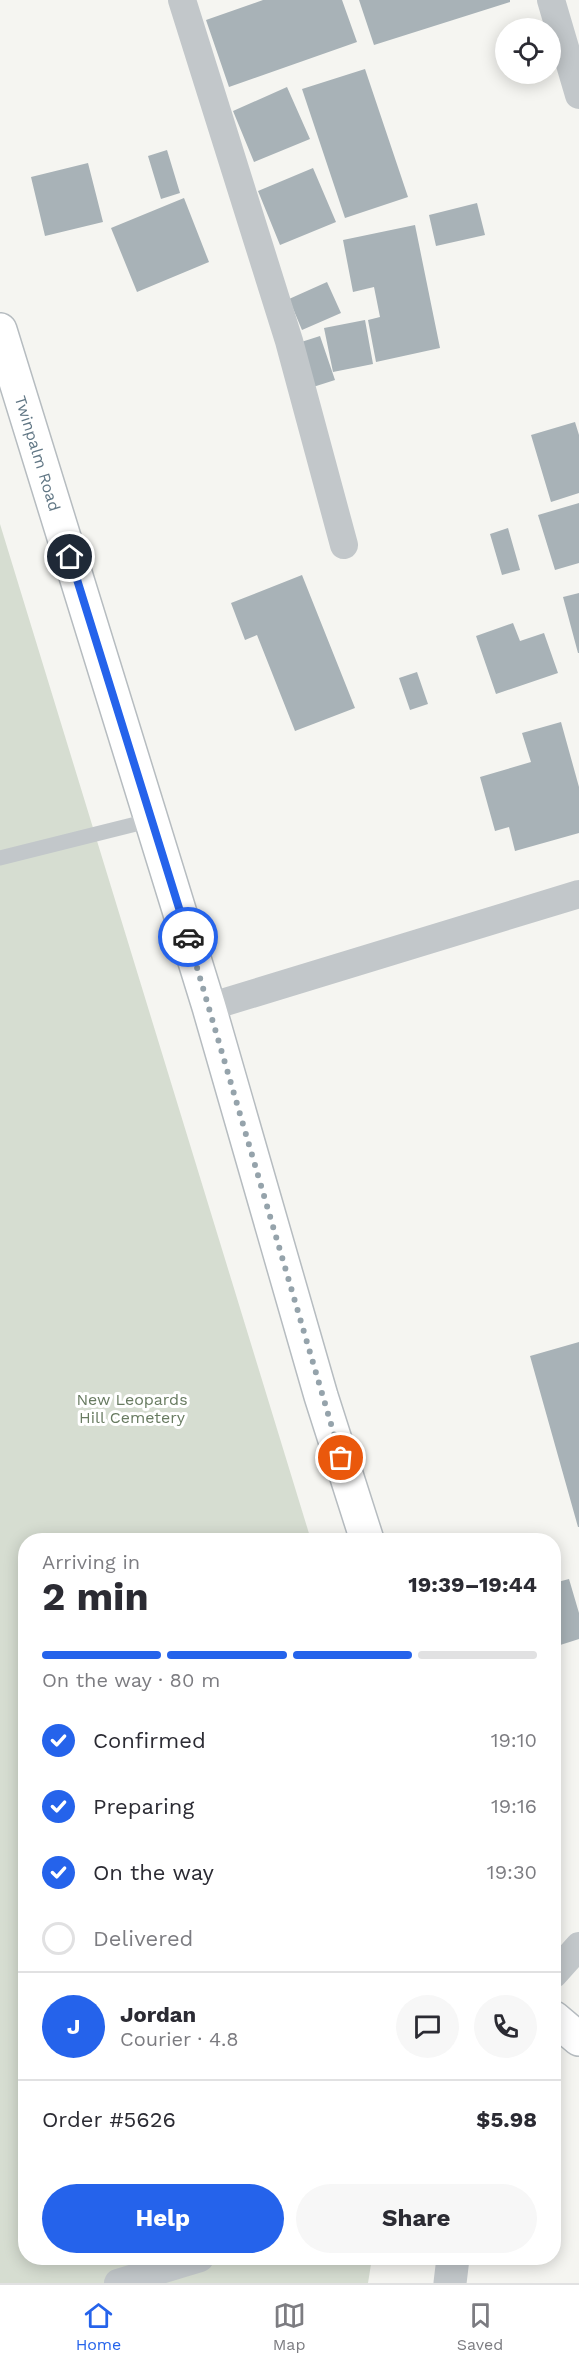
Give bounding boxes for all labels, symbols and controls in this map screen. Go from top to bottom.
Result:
map controls [495,18,561,84]
button: locate [495,18,561,84]
street label: Twinpalm Road [11,393,64,514]
pin [44,531,95,582]
icon: home [53,540,86,573]
courier [158,907,218,967]
icon: car [172,921,205,954]
park label: New Leopards Hill Cemetery [76,1390,188,1427]
pin [315,1432,366,1483]
icon: bag [324,1441,357,1474]
text: Arriving in [42,1550,140,1574]
text: 19:39–19:44 [408,1572,537,1597]
text: 2 min [42,1574,149,1619]
text: On the way · 80 m [42,1668,220,1692]
icon: check [42,1724,75,1757]
text: Confirmed [93,1728,206,1753]
text: 19:10 [491,1728,537,1752]
icon: check [42,1790,75,1823]
text: Preparing [93,1794,194,1819]
text: 19:16 [491,1794,537,1818]
icon: check [42,1856,75,1889]
text: On the way [93,1860,214,1885]
text: 19:30 [487,1860,537,1884]
text: Delivered [93,1926,193,1951]
button: chat [396,1995,459,2058]
button: phone [474,1995,537,2058]
text: Jordan [120,2002,196,2027]
text: J [67,2014,80,2039]
text: Courier · 4.8 [120,2027,239,2051]
text: Order #5626 [42,2107,176,2132]
text: $5.98 [476,2107,537,2132]
button: Help [42,2184,284,2253]
button: Share [296,2184,537,2253]
tab: Home [76,2299,121,2354]
tab: Map [273,2299,306,2354]
tab: Saved [457,2299,503,2354]

